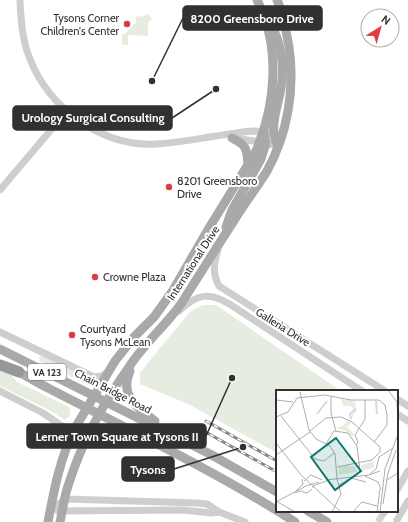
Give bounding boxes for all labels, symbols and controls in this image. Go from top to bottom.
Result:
callout: 8200 Greensboro Drive [183,6,322,30]
north arrow [360,8,400,48]
place label: Tysons Corner Children's Center [40,11,120,38]
text: 8200 Greensboro Drive [190,11,314,26]
text: N [379,12,393,28]
marker: Tysons Corner Children's Center [122,19,132,29]
callout: Urology Surgical Consulting [13,106,172,130]
text: Urology Surgical Consulting [21,110,165,125]
place label: 8201 Greensboro Drive [177,174,257,201]
marker: 8201 Greensboro Drive [164,182,174,192]
street label: International Drive [164,223,223,303]
place label: Crowne Plaza [103,270,167,284]
marker: Crowne Plaza [90,272,100,282]
street label: Galleria Drive [253,305,313,349]
place label: Courtyard Tysons McLean [80,322,150,349]
marker: Courtyard Tysons McLean [67,330,77,340]
road number: VA 123 [28,364,66,380]
street label: Chain Bridge Road [72,366,154,416]
inset map [276,390,398,512]
callout: Lerner Town Square at Tysons II [27,424,206,448]
text: Lerner Town Square at Tysons II [35,429,199,444]
callout: Tysons [122,457,174,481]
text: Tysons [130,462,166,477]

